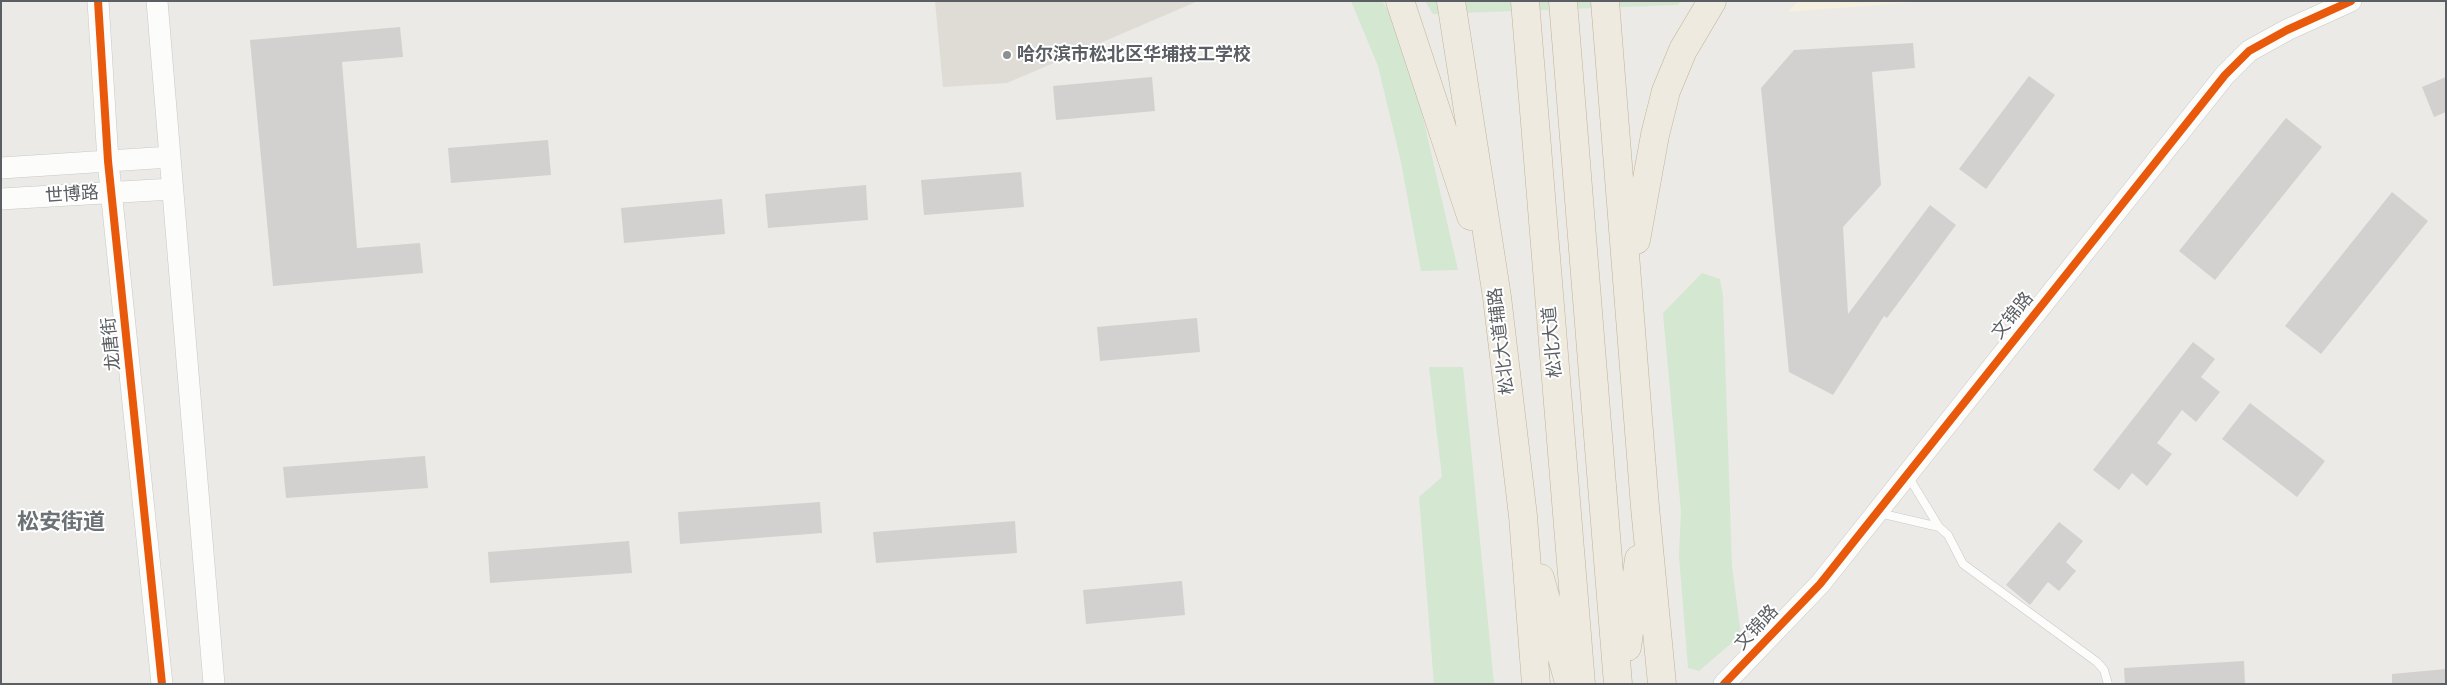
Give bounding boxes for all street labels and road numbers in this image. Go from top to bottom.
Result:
street label: 世博路 [44,182,100,208]
street label: 松北大道辅路 [1485,286,1519,396]
street label: 文锦路 [1988,288,2038,344]
street label: 松北大道 [1539,305,1567,379]
street label: 龙唐街 [98,316,126,372]
street label: 文锦路 [1731,601,1783,655]

